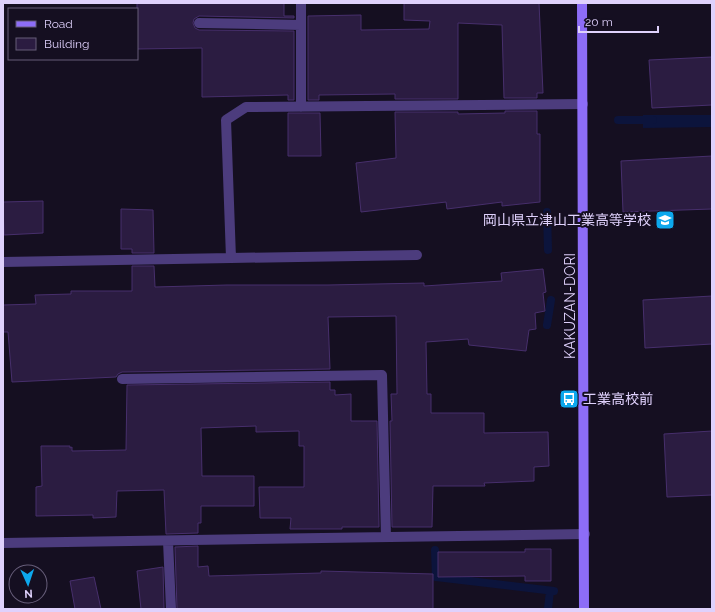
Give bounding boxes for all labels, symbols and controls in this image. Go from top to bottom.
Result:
legend [8,8,138,60]
scale bar [579,8,658,34]
text: 20 m [585,15,613,29]
text: Road [44,17,73,31]
text: Building [44,37,90,51]
school or university icon: 岡山県立津山工業高等学校 [654,209,676,231]
place label: 岡山県立津山工業高等学校 [483,212,651,228]
street label: KAKUZAN-DORI [562,253,578,359]
bus stop icon: 工業高校前 [558,388,580,410]
place label: 工業高校前 [583,391,653,407]
north arrow [8,564,48,604]
text: N [24,587,33,600]

